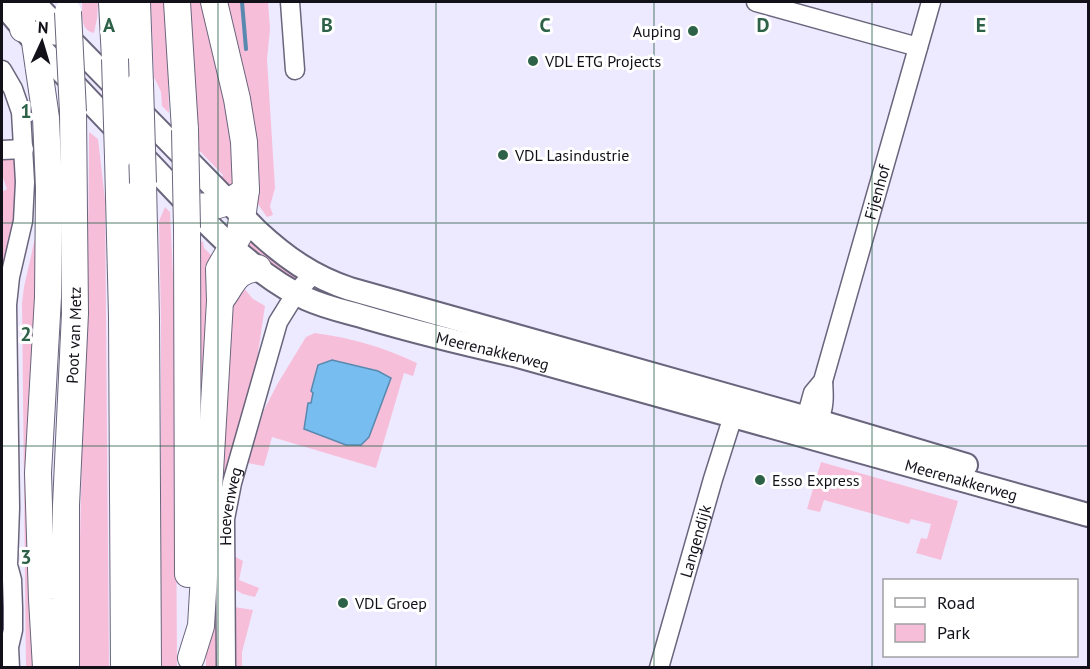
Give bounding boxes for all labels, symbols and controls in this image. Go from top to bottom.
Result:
north arrow [12,12,72,72]
text: A [103,12,116,38]
text: B [321,12,333,38]
text: C [539,12,551,38]
text: D [757,12,770,38]
text: E [976,12,986,38]
text: N [37,17,49,37]
place label: Auping [633,21,681,41]
marker: Auping [686,24,700,38]
place label: VDL ETG Projects [544,51,661,71]
marker: VDL ETG Projects [526,54,540,68]
text: 1 [20,98,32,124]
place label: VDL Lasindustrie [514,145,629,165]
marker: VDL Lasindustrie [496,148,510,162]
street label: Fijenhof [860,162,894,222]
street label: Poot van Metz [62,287,85,384]
text: 2 [20,321,32,347]
street label: Meerenakkerweg [434,327,552,374]
street label: Meerenakkerweg [903,454,1020,505]
street label: Hoevenweg [215,465,246,546]
place label: Esso Express [772,470,860,490]
marker: Esso Express [753,473,767,487]
street label: Langendijk [675,502,715,580]
text: 3 [20,544,32,570]
legend [883,579,1078,657]
text: Road [937,591,975,614]
place label: VDL Groep [354,593,427,613]
marker: VDL Groep [336,596,350,610]
text: Park [937,621,970,644]

